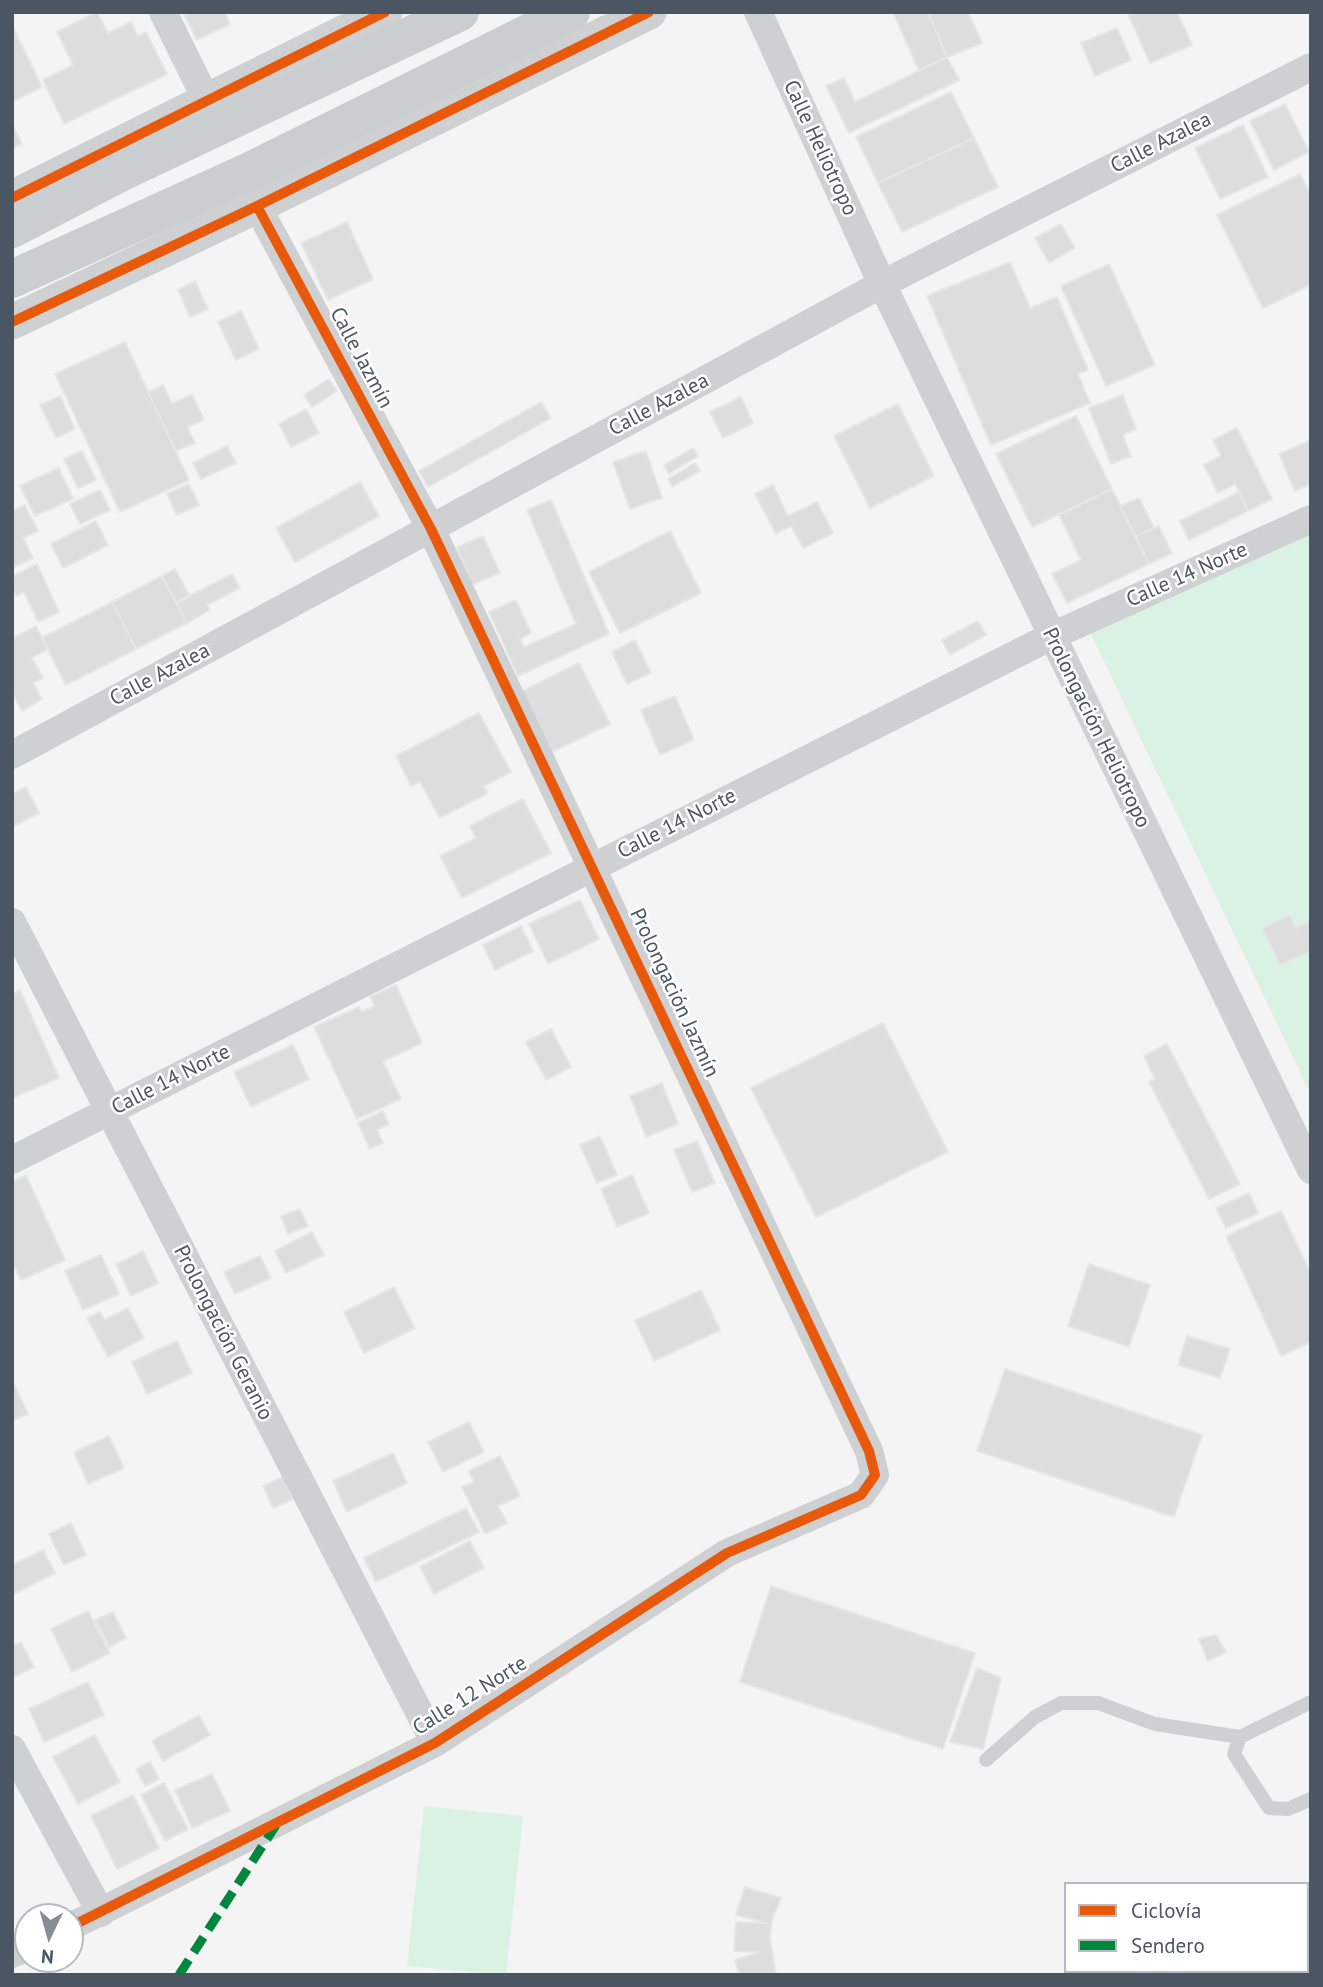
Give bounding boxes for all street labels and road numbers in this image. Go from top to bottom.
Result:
street label: Calle Heliotropo [778,76,862,220]
street label: Calle Azalea [1107,107,1215,179]
street label: Calle Jazmín [324,303,398,413]
street label: Calle Azalea [605,368,713,442]
street label: Calle 14 Norte [1123,537,1251,613]
street label: Prolongación Heliotropo [1037,624,1155,832]
street label: Calle Azalea [106,638,214,712]
street label: Calle 14 Norte [613,783,741,865]
street label: Prolongación Jazmín [624,905,724,1081]
street label: Calle 14 Norte [107,1039,235,1121]
street label: Prolongación Geranio [168,1241,278,1425]
street label: Calle 12 Norte [408,1651,532,1741]

